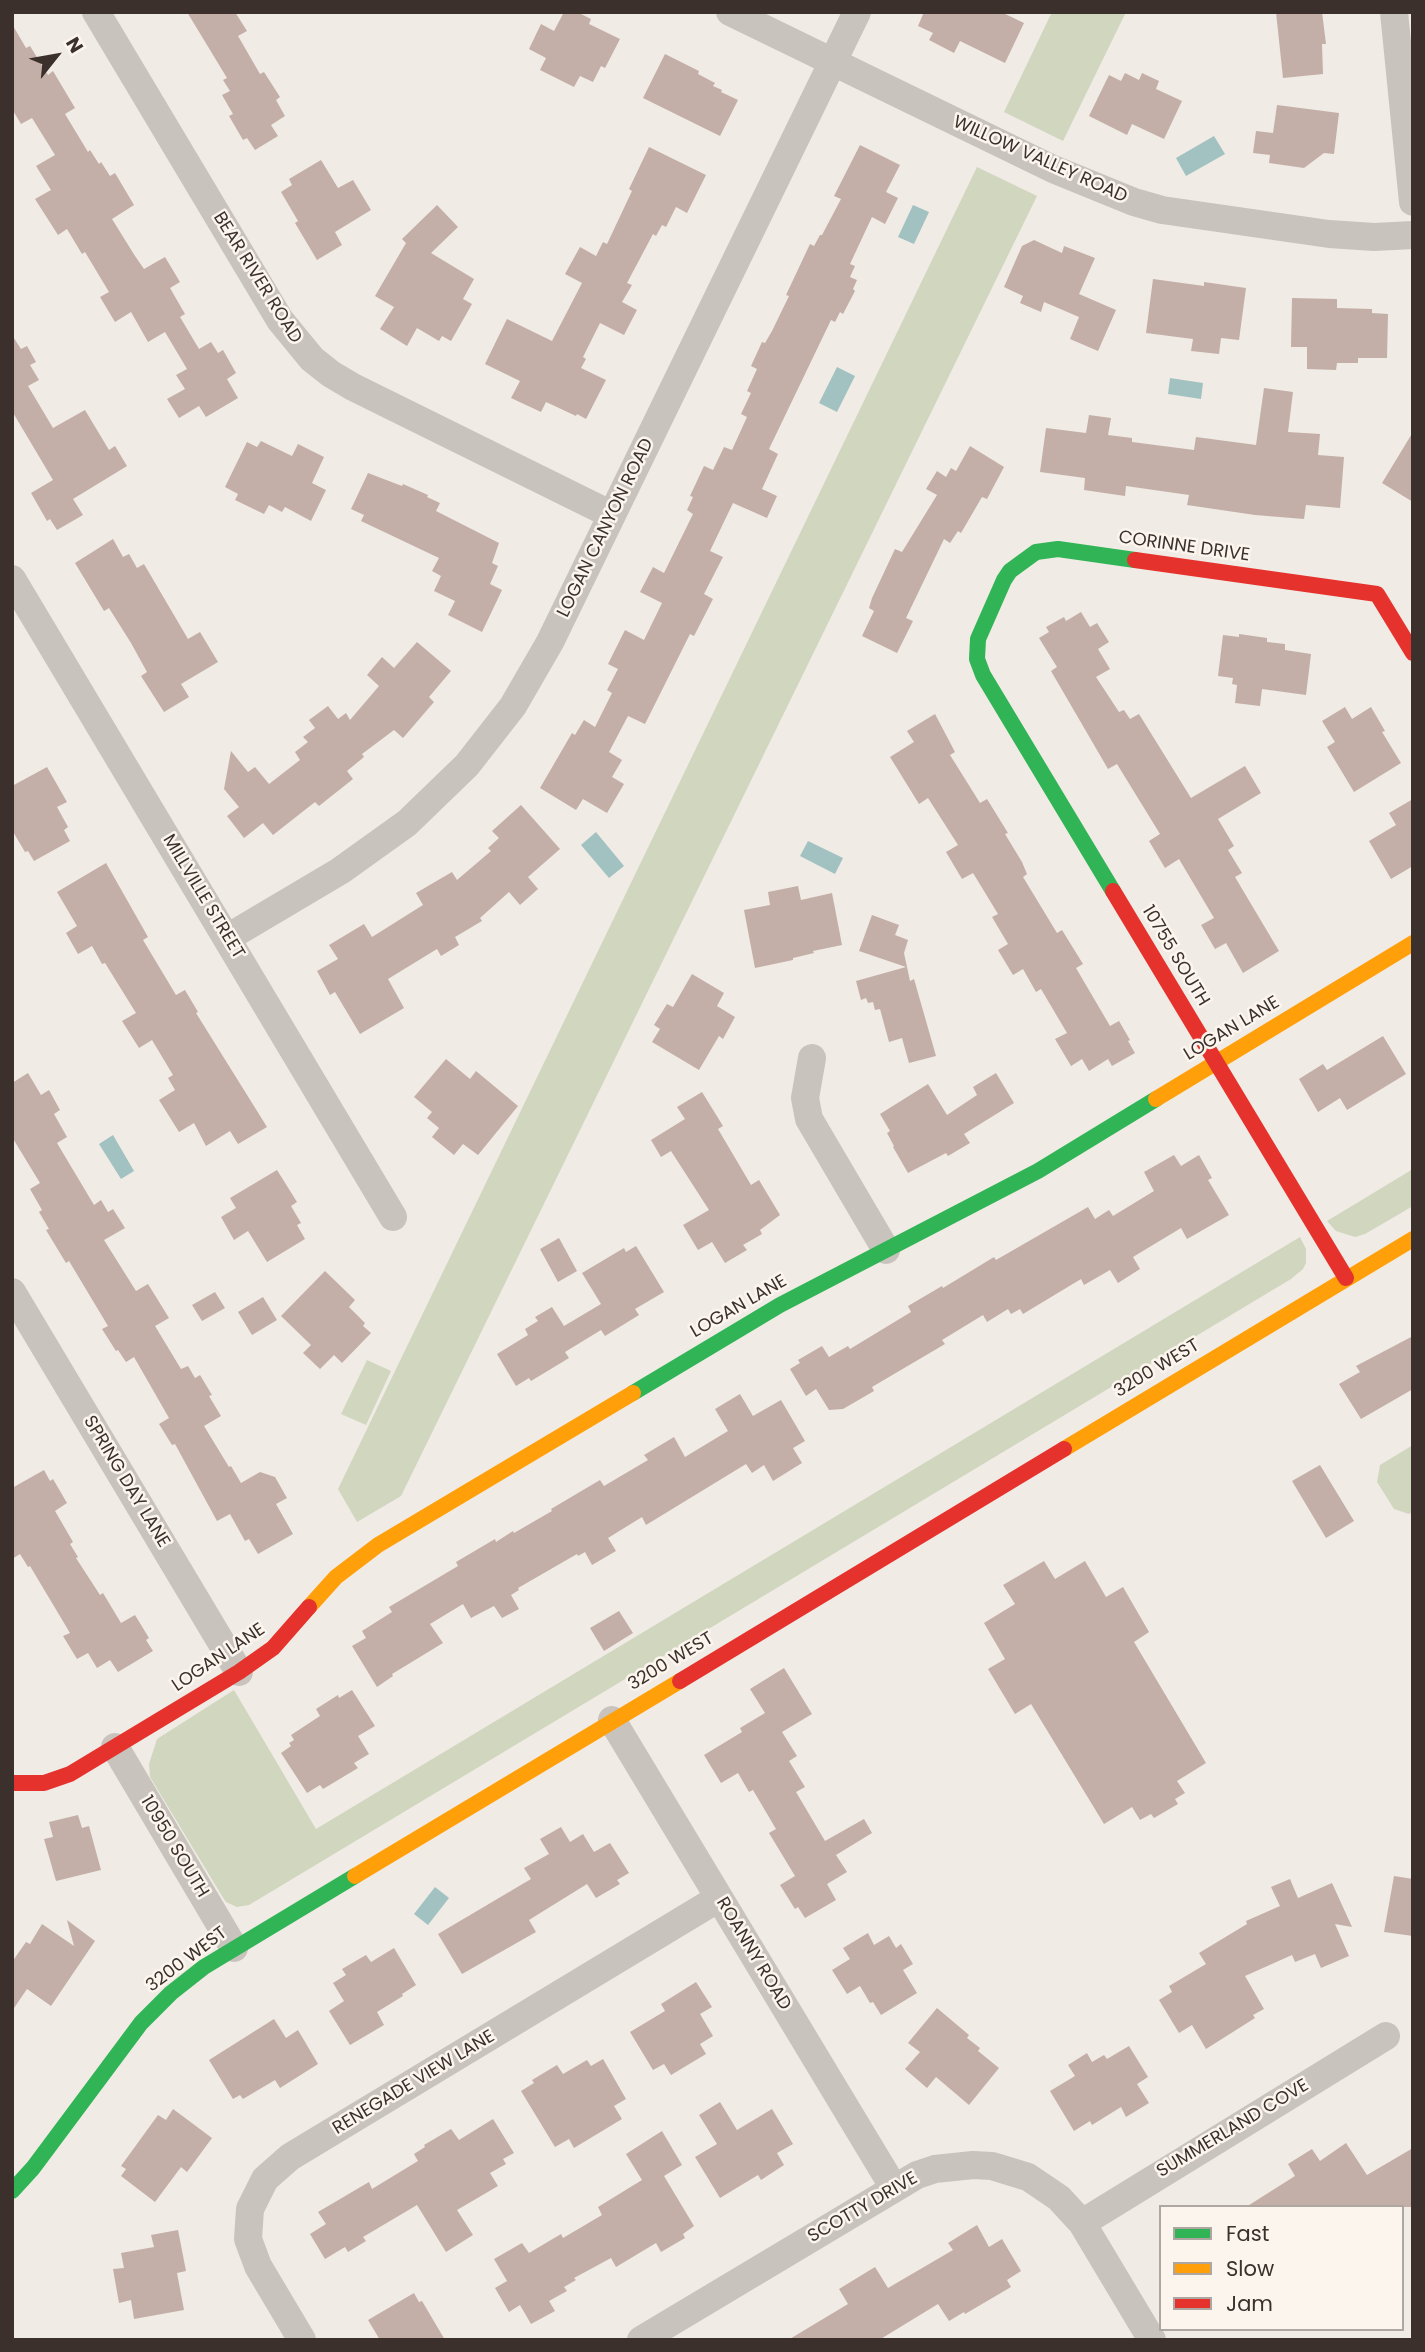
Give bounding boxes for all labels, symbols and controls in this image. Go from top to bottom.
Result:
north arrow [21,21,91,91]
text: N [59,32,90,58]
street label: WILLOW VALLEY ROAD [950,112,1130,208]
street label: BEAR RIVER ROAD [208,208,306,348]
street label: LOGAN CANYON ROAD [553,435,659,621]
street label: CORINNE DRIVE [1117,527,1251,567]
street label: MILLVILLE STREET [157,831,249,963]
street label: 10755 SOUTH [1137,902,1213,1010]
street label: LOGAN LANE [1180,992,1284,1066]
street label: LOGAN LANE [687,1271,791,1343]
street label: 3200 WEST [1111,1335,1203,1403]
street label: SPRING DAY LANE [78,1412,174,1552]
street label: LOGAN LANE [168,1619,270,1697]
street label: 3200 WEST [625,1628,717,1696]
street label: 10950 SOUTH [135,1792,213,1902]
street label: ROANNY ROAD [711,1894,795,2014]
street label: 3200 WEST [142,1923,232,1997]
street label: RENEGADE VIEW LANE [329,2026,499,2140]
street label: SUMMERLAND COVE [1153,2075,1313,2183]
street label: SCOTTY DRIVE [804,2168,922,2248]
legend [1159,2205,1404,2331]
text: Fast [1226,2219,1269,2248]
text: Slow [1226,2254,1274,2283]
text: Jam [1226,2289,1273,2318]

